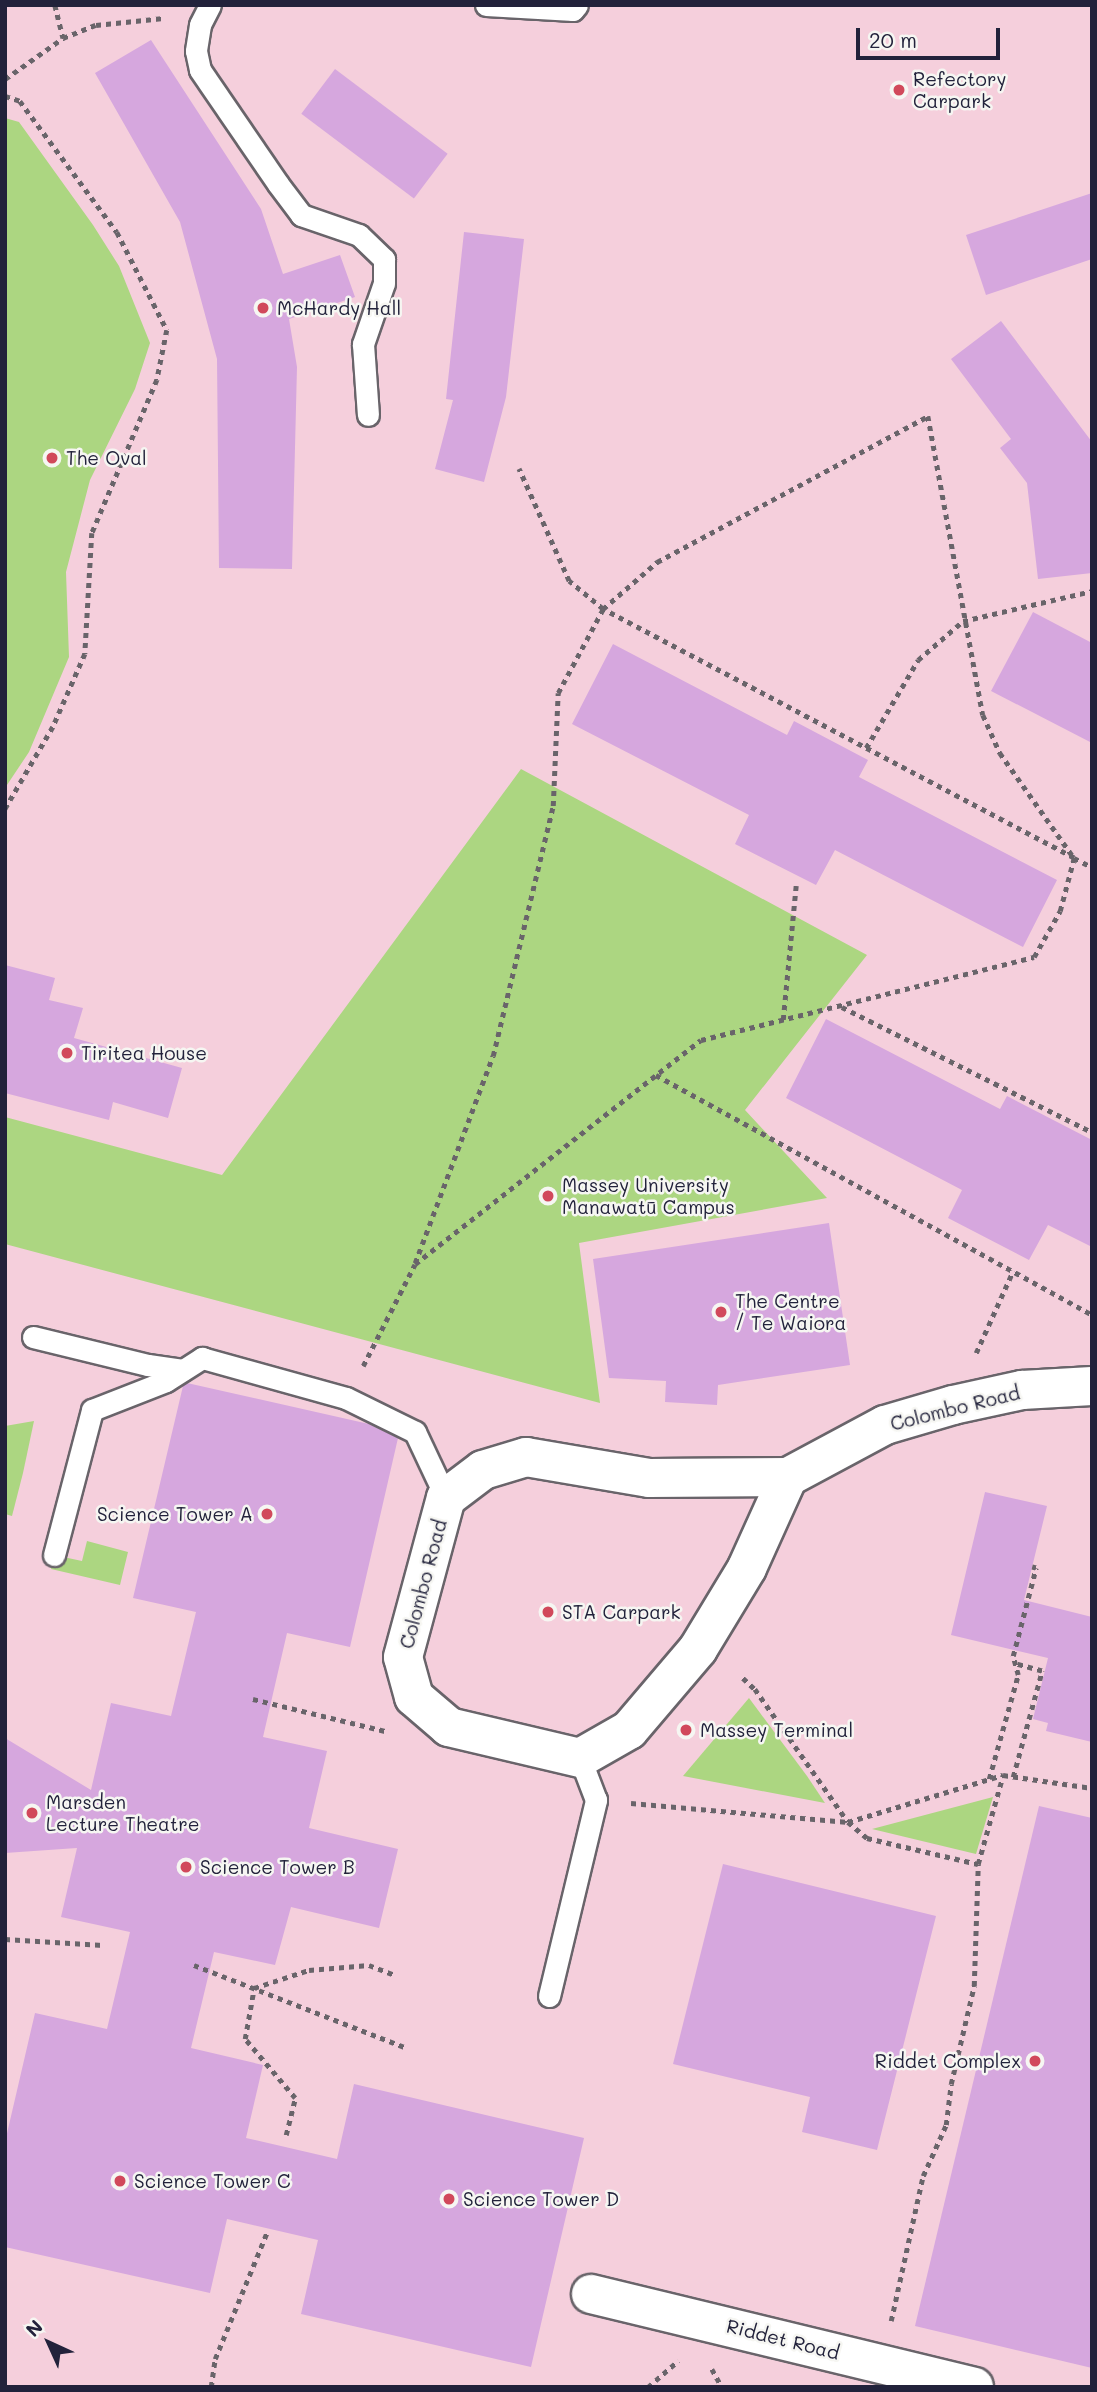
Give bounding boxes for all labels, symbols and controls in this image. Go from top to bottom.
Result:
scale bar [859,14,1002,58]
text: 20 m [869,26,917,53]
place label: Refectory Carpark [913,68,1006,112]
marker: Refectory Carpark [891,82,907,98]
place label: McHardy Hall [277,297,401,319]
marker: McHardy Hall [255,300,271,316]
place label: The Oval [66,447,147,469]
marker: The Oval [44,450,60,466]
place label: Tiritea House [81,1042,207,1064]
marker: Tiritea House [59,1045,75,1061]
place label: Massey University Manawatū Campus [562,1174,735,1218]
marker: Massey University Manawatū Campus [540,1188,556,1204]
place label: The Centre / Te Waiora [735,1290,846,1334]
marker: The Centre / Te Waiora [713,1304,729,1320]
street label: Colombo Road [888,1381,1022,1435]
place label: Science Tower A [97,1503,253,1525]
marker: Science Tower A [259,1506,275,1522]
street label: Colombo Road [395,1517,451,1651]
place label: STA Carpark [562,1601,681,1623]
marker: STA Carpark [540,1604,556,1620]
place label: Massey Terminal [700,1719,853,1741]
marker: Massey Terminal [678,1722,694,1738]
place label: Marsden Lecture Theatre [46,1791,200,1835]
marker: Marsden Lecture Theatre [24,1805,40,1821]
place label: Science Tower B [200,1856,355,1878]
marker: Science Tower B [178,1859,194,1875]
place label: Riddet Complex [875,2050,1021,2072]
marker: Riddet Complex [1027,2053,1043,2069]
place label: Science Tower C [134,2170,291,2192]
marker: Science Tower C [112,2173,128,2189]
place label: Science Tower D [463,2188,619,2210]
marker: Science Tower D [441,2191,457,2207]
north arrow [14,2308,84,2378]
text: N [20,2314,48,2342]
street label: Riddet Road [724,2314,842,2364]

